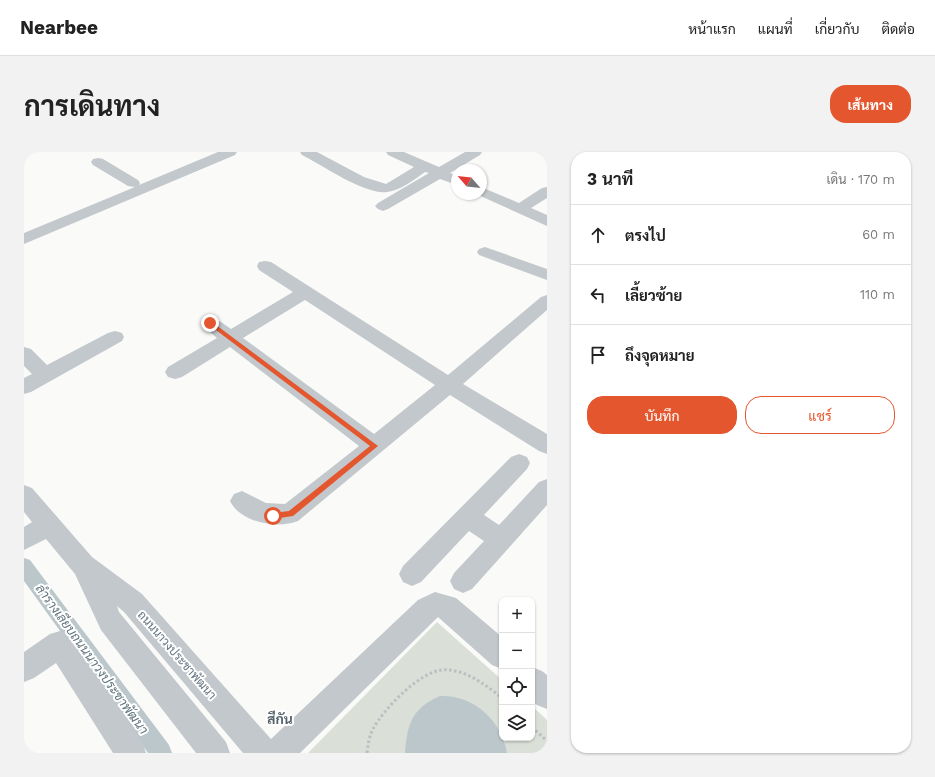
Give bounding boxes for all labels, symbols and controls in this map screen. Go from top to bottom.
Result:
text: Nearbee [20,16,98,39]
text: หน้าแรก [688,21,736,37]
text: แผนที่ [758,21,793,37]
text: เกี่ยวกับ [815,21,859,37]
text: ติดต่อ [881,21,915,37]
button: เส้นทาง [830,85,911,123]
text: การเดินทาง [24,90,160,123]
north arrow [451,164,487,200]
text: 3 นาที [587,169,633,189]
text: เดิน · 170 m [826,172,895,187]
icon: ahead [587,224,609,246]
text: ตรงไป [625,227,666,245]
text: 60 m [862,227,895,242]
icon: left [587,284,609,306]
text: เลี้ยวซ้าย [625,287,682,305]
text: 110 m [860,287,895,302]
route end [201,314,219,332]
icon: arrive [587,344,609,366]
text: ถึงจุดหมาย [625,347,695,365]
button: บันทึก [587,396,737,434]
button: แชร์ [745,396,895,434]
route start [264,507,282,525]
water label: ลำรางเลียบถนนนาวงประชาพัฒนา [33,580,153,737]
map controls [499,597,535,741]
button: + [499,597,535,633]
street label: ถนนนาวงประชาพัฒนา [135,608,219,702]
button: − [499,633,535,669]
button: locate [499,669,535,705]
button: layers [499,705,535,741]
district label: สีกัน [267,710,293,727]

